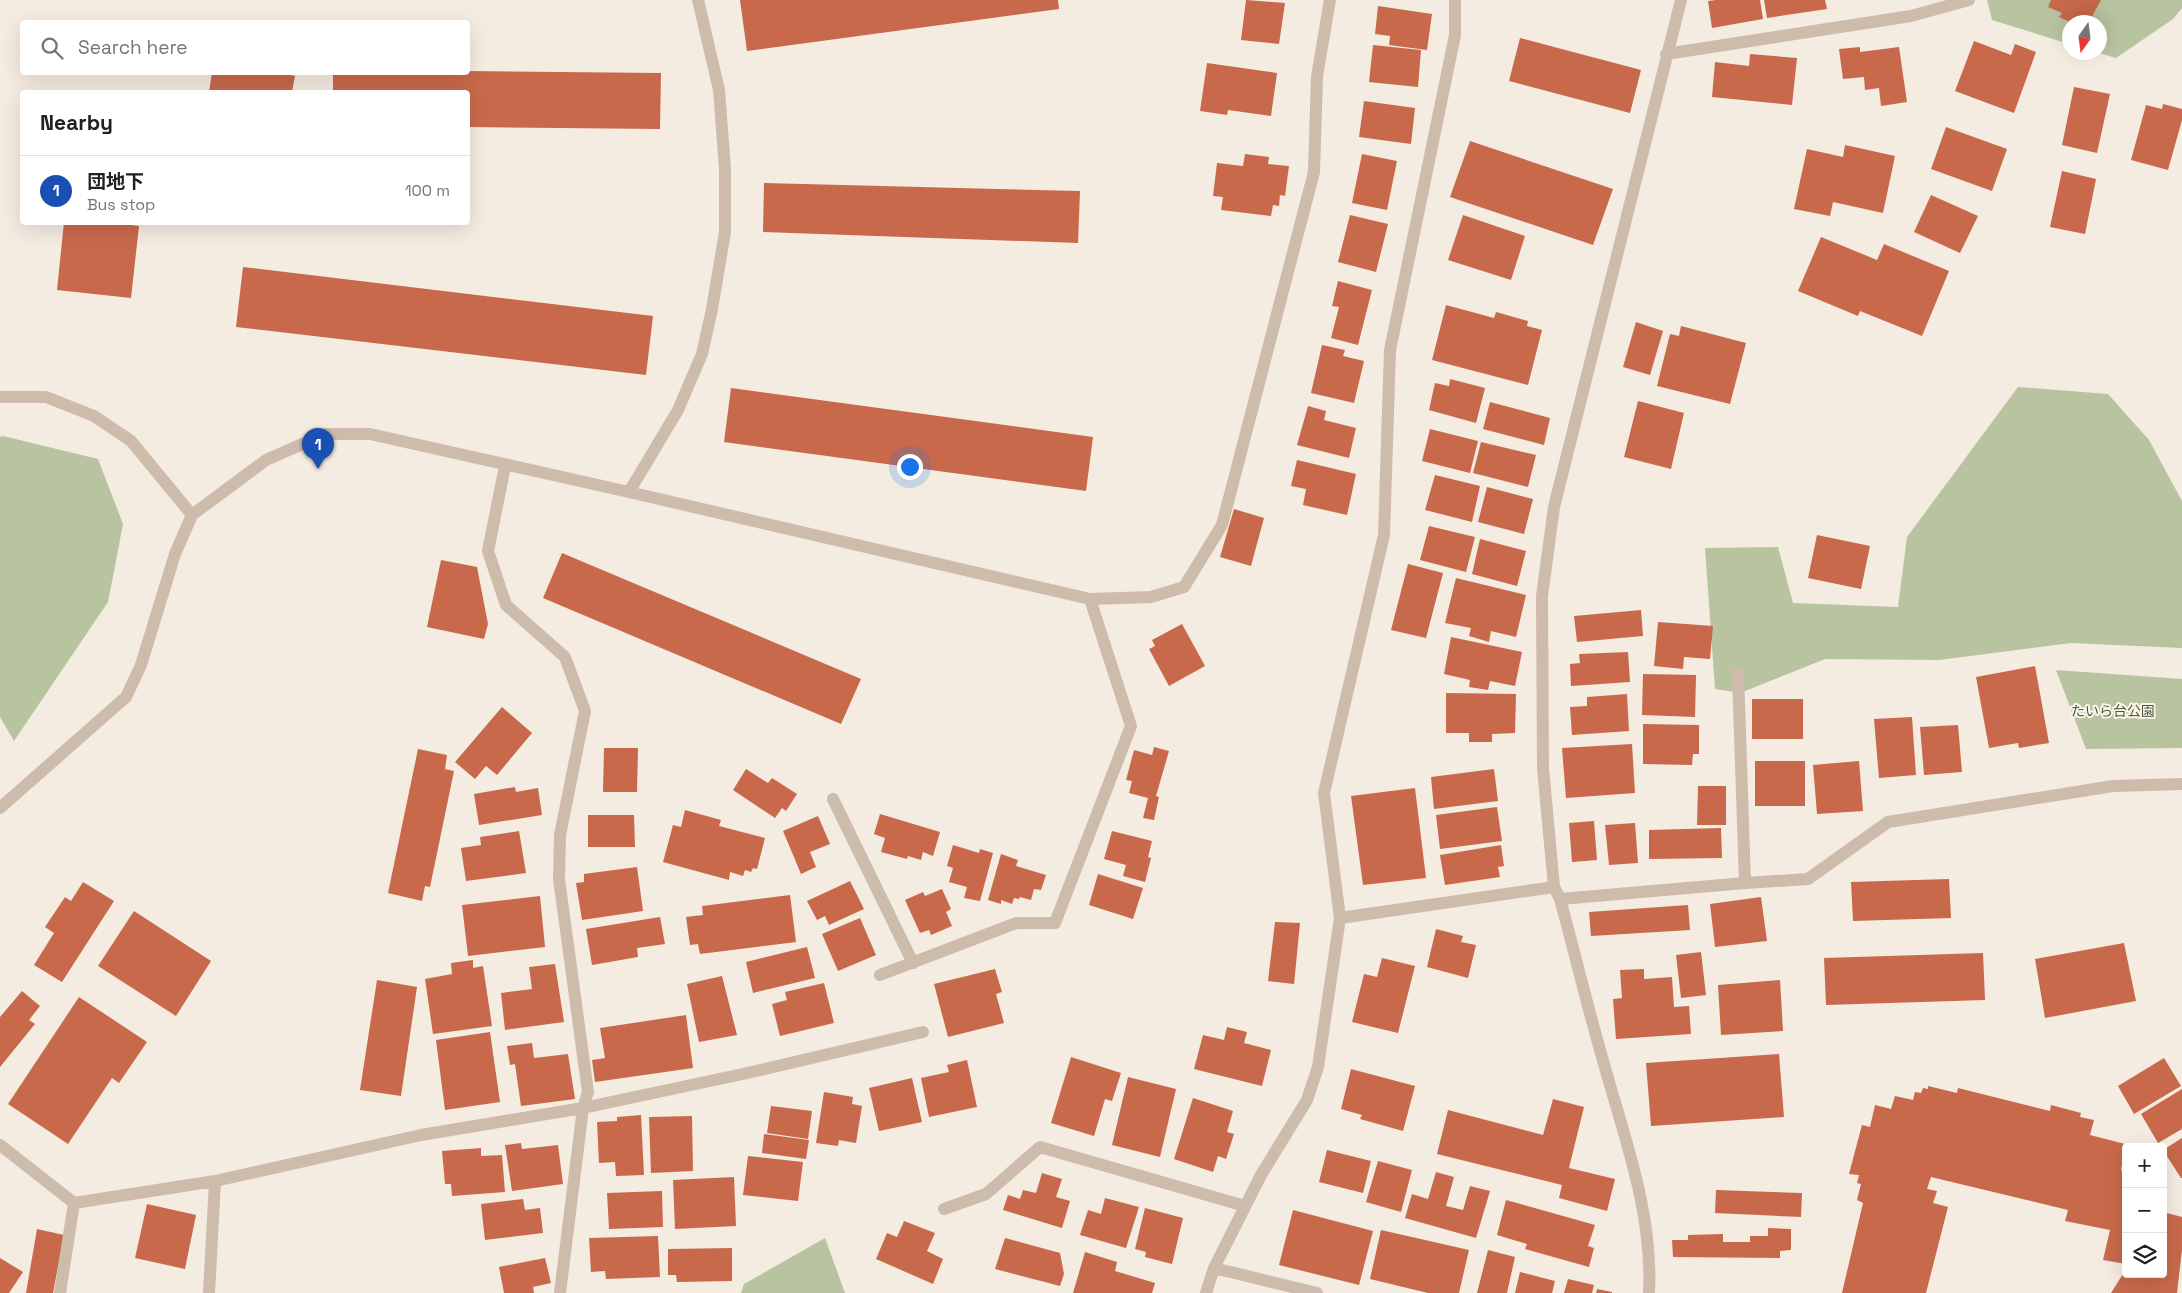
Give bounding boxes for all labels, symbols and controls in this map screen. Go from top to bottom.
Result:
north arrow [2062,15,2107,60]
search box [20,20,470,75]
icon: search [38,34,66,62]
text: Search here [78,35,188,60]
text: Nearby [40,109,113,136]
text: 団地下 [87,169,144,194]
text: 1 [52,180,60,201]
text: 100 m [405,180,450,201]
text: Bus stop [87,194,155,215]
pin: 1 [302,428,334,469]
your location [897,454,923,480]
park label: たいら台公園 [2071,702,2155,720]
map controls [2122,1143,2167,1278]
button: + [2122,1143,2167,1188]
button: − [2122,1188,2167,1233]
button: layers [2122,1233,2167,1278]

